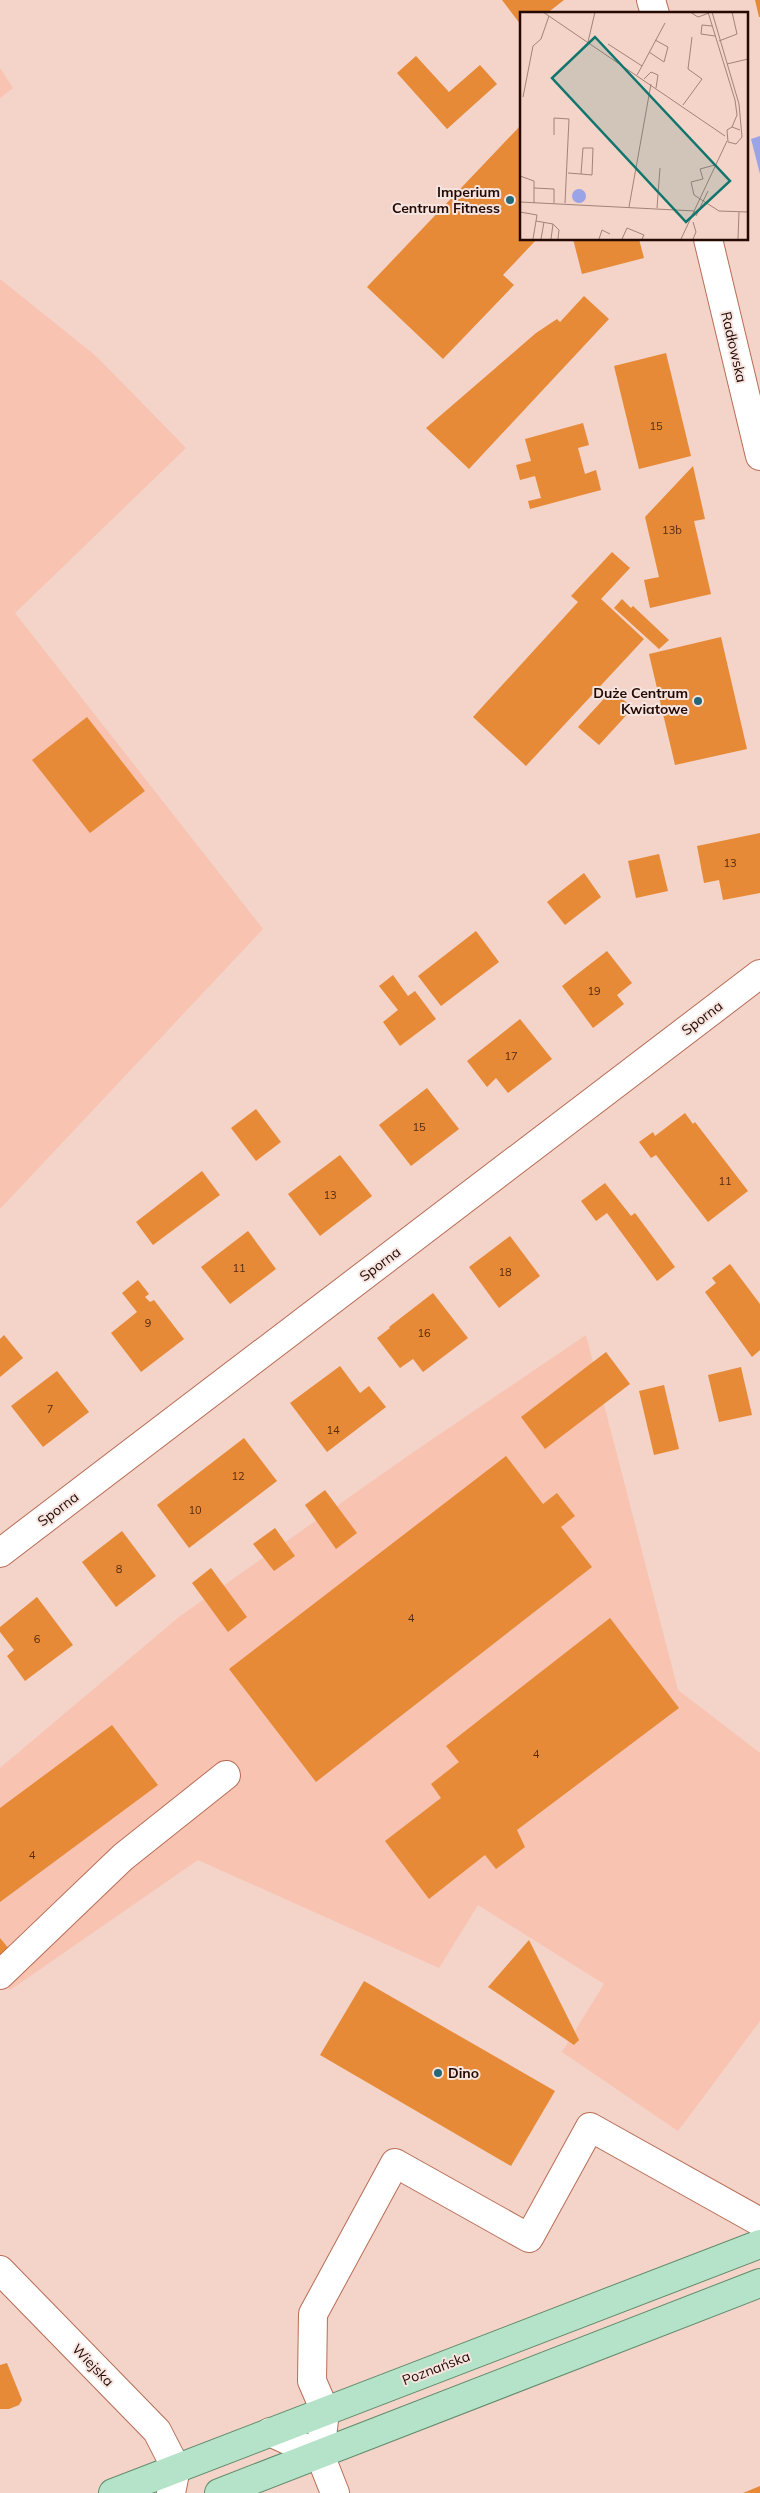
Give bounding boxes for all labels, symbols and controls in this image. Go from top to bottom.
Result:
inset map [520,12,748,240]
place label: Imperium Centrum Fitness [392,183,500,217]
marker: Imperium Centrum Fitness [504,194,516,206]
street label: Radłowska [717,310,751,384]
house number: 15 [649,419,663,433]
house number: 13b [662,523,682,537]
place label: Duże Centrum Kwiatowe [593,684,688,718]
marker: Duże Centrum Kwiatowe [692,695,704,707]
house number: 13 [723,856,737,870]
house number: 19 [587,984,601,998]
street label: Sporna [678,997,726,1039]
house number: 17 [504,1049,518,1063]
house number: 15 [412,1120,426,1134]
house number: 11 [718,1174,732,1188]
house number: 13 [323,1188,337,1202]
street label: Sporna [356,1243,404,1285]
house number: 11 [232,1261,246,1275]
house number: 18 [498,1265,512,1279]
house number: 9 [145,1316,151,1330]
house number: 16 [417,1326,431,1340]
house number: 7 [47,1402,53,1416]
house number: 14 [326,1423,340,1437]
house number: 12 [231,1469,245,1483]
street label: Sporna [34,1488,82,1530]
house number: 10 [188,1503,202,1517]
house number: 8 [116,1562,123,1576]
house number: 4 [408,1611,415,1625]
house number: 6 [34,1632,41,1646]
house number: 4 [533,1747,540,1761]
house number: 4 [29,1848,36,1862]
place label: Dino [448,2064,479,2082]
marker: Dino [432,2067,444,2079]
street label: Wiejska [68,2340,118,2390]
street label: Poznańska [400,2347,472,2389]

